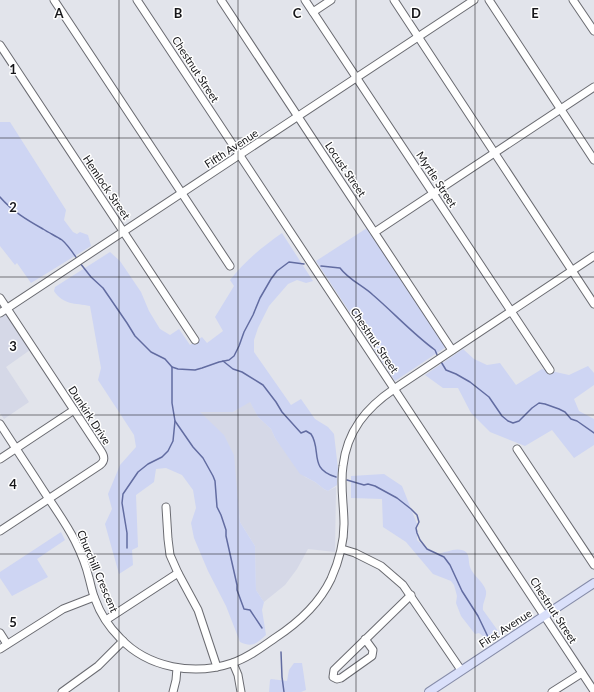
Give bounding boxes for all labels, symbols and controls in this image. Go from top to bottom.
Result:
text: A [53,5,64,21]
text: B [174,5,183,21]
text: C [293,5,302,21]
text: D [411,5,421,21]
text: E [531,5,539,21]
street label: Chestnut Street [170,34,222,104]
text: 1 [9,61,17,77]
street label: Fifth Avenue [202,126,260,170]
street label: Locust Street [323,139,369,199]
street label: Myrtle Street [414,149,460,209]
street label: Hemlock Street [81,152,133,222]
text: 2 [9,199,17,215]
street label: Chestnut Street [348,305,402,375]
text: 3 [9,338,17,354]
street label: Dunkirk Drive [66,383,114,447]
text: 4 [9,476,17,492]
street label: Churchill Crescent [75,528,121,614]
street label: Chestnut Street [528,575,580,645]
street label: First Avenue [476,606,534,650]
text: 5 [9,614,17,630]

